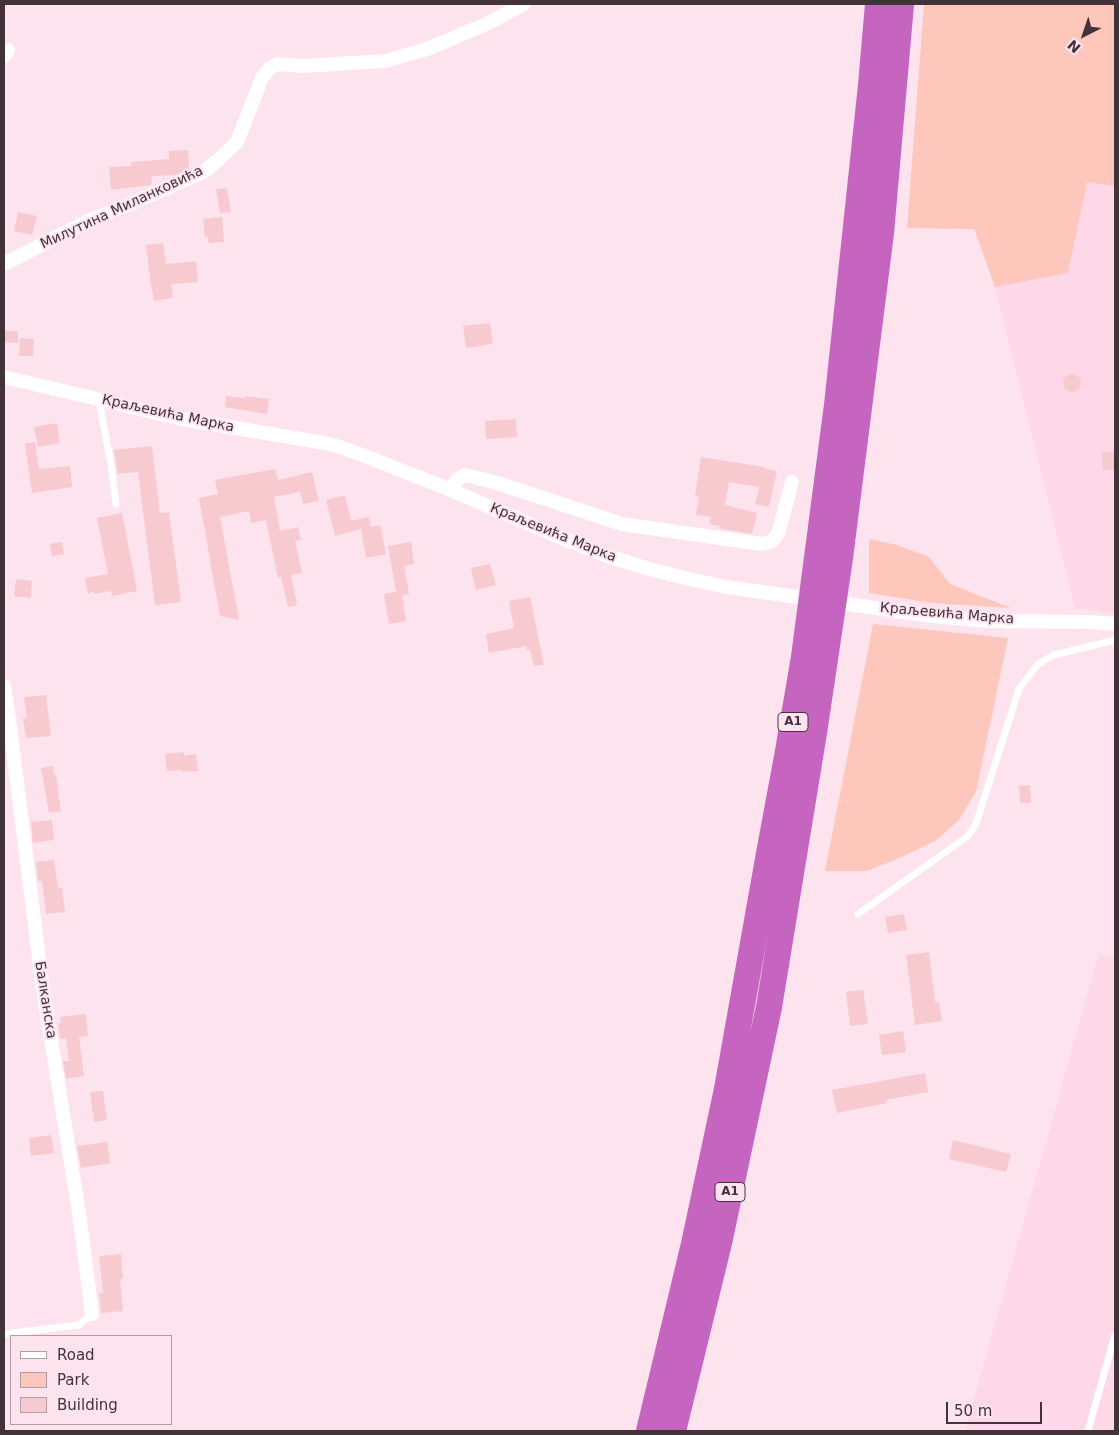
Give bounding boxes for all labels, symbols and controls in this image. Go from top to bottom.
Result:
north arrow [1059,10,1109,60]
text: N [1064,36,1084,56]
street label: Милутина Миланковића [38,163,206,253]
street label: Краљевића Марка [100,392,236,436]
street label: Краљевића Марка [487,500,619,566]
street label: Краљевића Марка [879,600,1015,628]
road number: A1 [778,712,808,732]
street label: Балканска [31,960,59,1040]
road number: A1 [715,1182,745,1202]
legend [10,1335,172,1425]
text: Road [57,1346,95,1364]
text: Park [57,1371,89,1389]
scale bar [949,1392,1045,1424]
text: Building [57,1396,118,1414]
text: 50 m [954,1402,992,1420]

